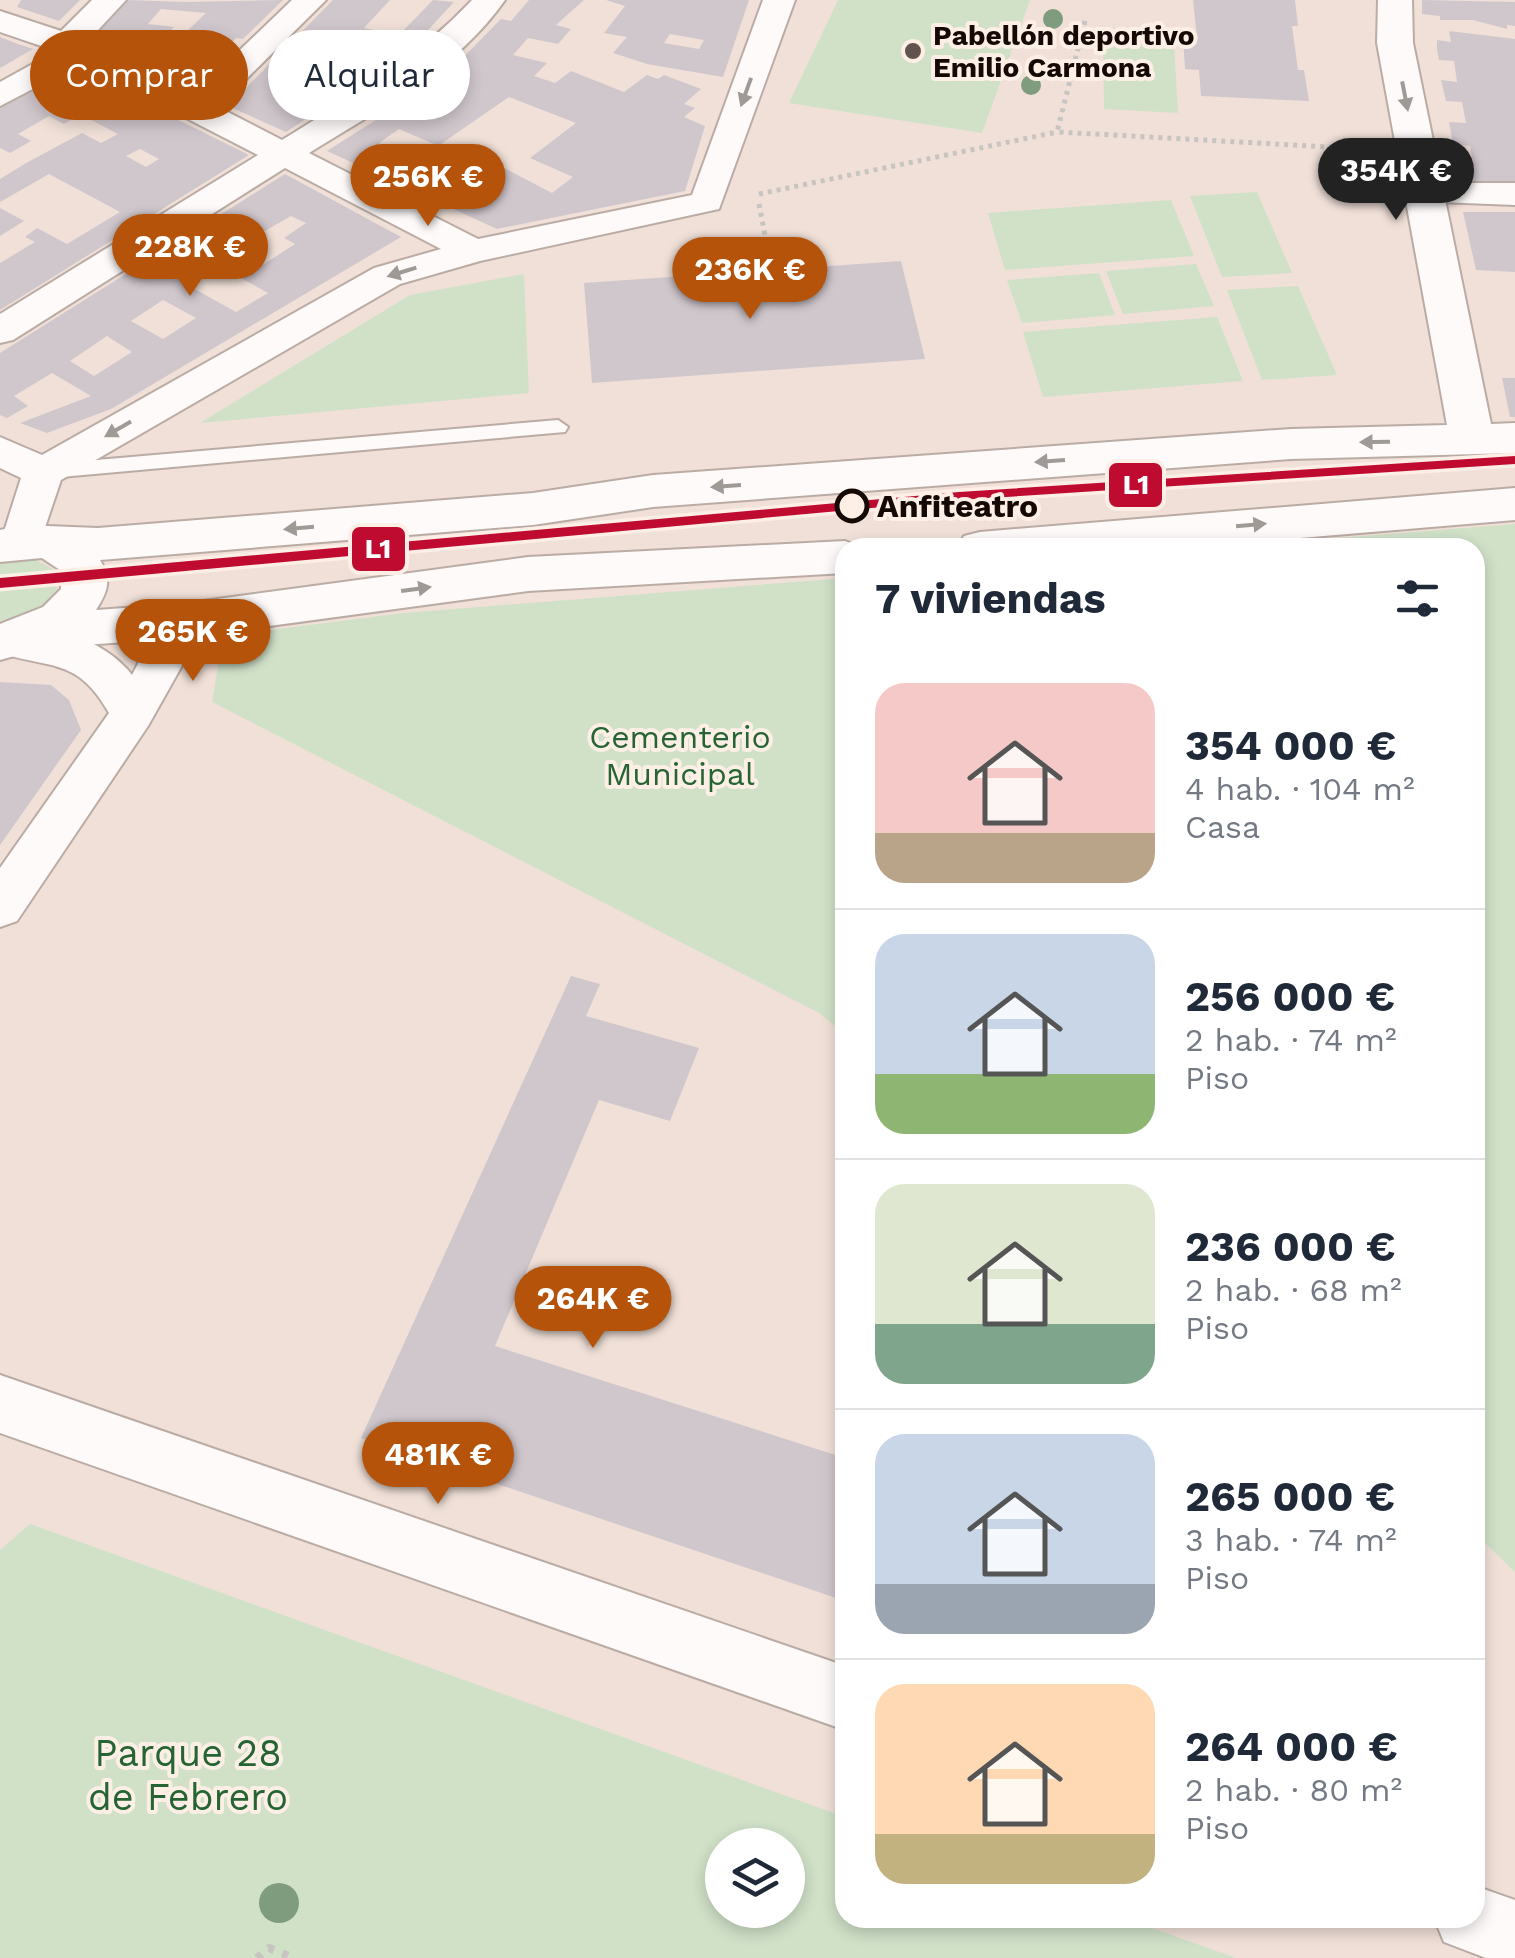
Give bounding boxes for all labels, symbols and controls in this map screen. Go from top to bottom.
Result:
place label: Pabellón deportivo Emilio Carmona [933,19,1195,84]
chip: Comprar [30,30,248,120]
chip: Alquilar [268,30,470,120]
marker: Pabellón deportivo Emilio Carmona [902,40,924,62]
one-way arrow [738,77,753,107]
one-way arrow [1398,81,1414,112]
pin: 354K € [1315,138,1477,223]
pin: 256K € [347,144,509,229]
text: 354K € [1340,151,1452,189]
text: 256K € [372,157,484,195]
pin: 228K € [109,214,271,299]
text: 228K € [134,227,246,265]
pin: 236K € [669,237,831,322]
text: 236K € [694,250,806,288]
one-way arrow [386,265,417,280]
one-way arrow [104,420,132,437]
one-way arrow [1358,435,1390,451]
one-way arrow [1034,453,1066,469]
line badge: L1 [1107,461,1164,509]
text: L1 [1123,468,1149,501]
one-way arrow [710,478,742,494]
place label: Anfiteatro [877,487,1038,525]
marker: Anfiteatro [836,490,868,522]
one-way arrow [1236,517,1268,533]
one-way arrow [282,520,314,536]
line badge: L1 [350,525,407,573]
text: L1 [365,532,391,565]
icon: filters [1390,571,1445,626]
text: 7 viviendas [875,574,1106,623]
one-way arrow [401,581,433,597]
pin: 265K € [112,599,274,684]
text: 265K € [137,612,249,650]
park label: Cementerio Municipal [589,718,771,793]
text: 354 000 € [1185,721,1396,770]
icon: home [955,723,1075,843]
text: 4 hab. · 104 m² [1185,770,1415,808]
text: Casa [1185,808,1260,846]
text: 256 000 € [1185,972,1395,1021]
icon: home [955,974,1075,1094]
text: 2 hab. · 74 m² [1185,1021,1397,1059]
text: Piso [1185,1059,1249,1097]
text: 236 000 € [1185,1222,1395,1271]
icon: home [955,1224,1075,1344]
pin: 264K € [512,1266,674,1351]
text: 2 hab. · 68 m² [1185,1271,1402,1309]
text: 264K € [536,1279,650,1317]
text: Piso [1185,1309,1249,1347]
pin: 481K € [357,1422,519,1507]
text: 481K € [384,1435,492,1473]
text: 265 000 € [1185,1472,1395,1521]
icon: home [955,1474,1075,1594]
text: 3 hab. · 74 m² [1185,1521,1397,1559]
text: Piso [1185,1559,1249,1597]
text: 264 000 € [1185,1722,1398,1771]
icon: home [955,1724,1075,1844]
park label: Parque 28 de Febrero [88,1731,288,1819]
text: 2 hab. · 80 m² [1185,1771,1402,1809]
text: Piso [1185,1809,1249,1847]
map controls [705,1828,805,1928]
button: layers [705,1828,805,1928]

